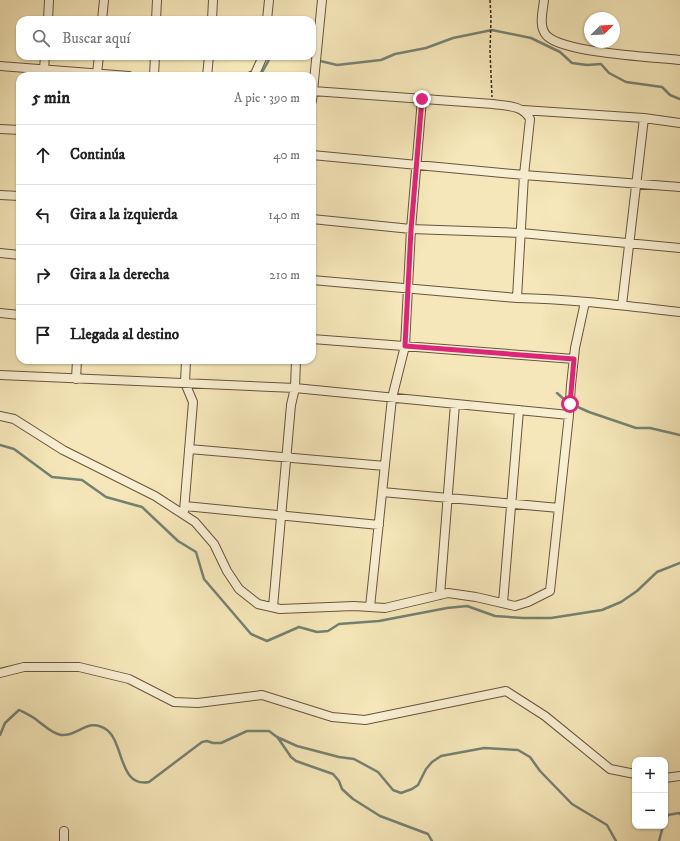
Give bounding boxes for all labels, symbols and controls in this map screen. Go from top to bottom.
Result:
north arrow [584,12,620,48]
search box [16,16,316,60]
icon: search [30,27,52,49]
text: Buscar aquí [62,29,130,48]
text: 5 min [32,87,70,109]
text: A pie · 390 m [234,90,300,106]
route end [413,90,431,108]
icon: ahead [32,144,54,166]
text: Continúa [70,145,125,164]
text: 40 m [273,147,300,163]
icon: left [32,204,54,226]
text: Gira a la izquierda [70,205,178,224]
text: 140 m [268,207,300,223]
icon: right [32,264,54,286]
text: Gira a la derecha [70,265,169,284]
text: 210 m [269,267,300,283]
icon: arrive [32,324,54,346]
text: Llegada al destino [70,325,179,344]
route start [561,395,579,413]
map controls [632,757,668,829]
button: + [632,757,668,793]
button: − [632,793,668,829]

